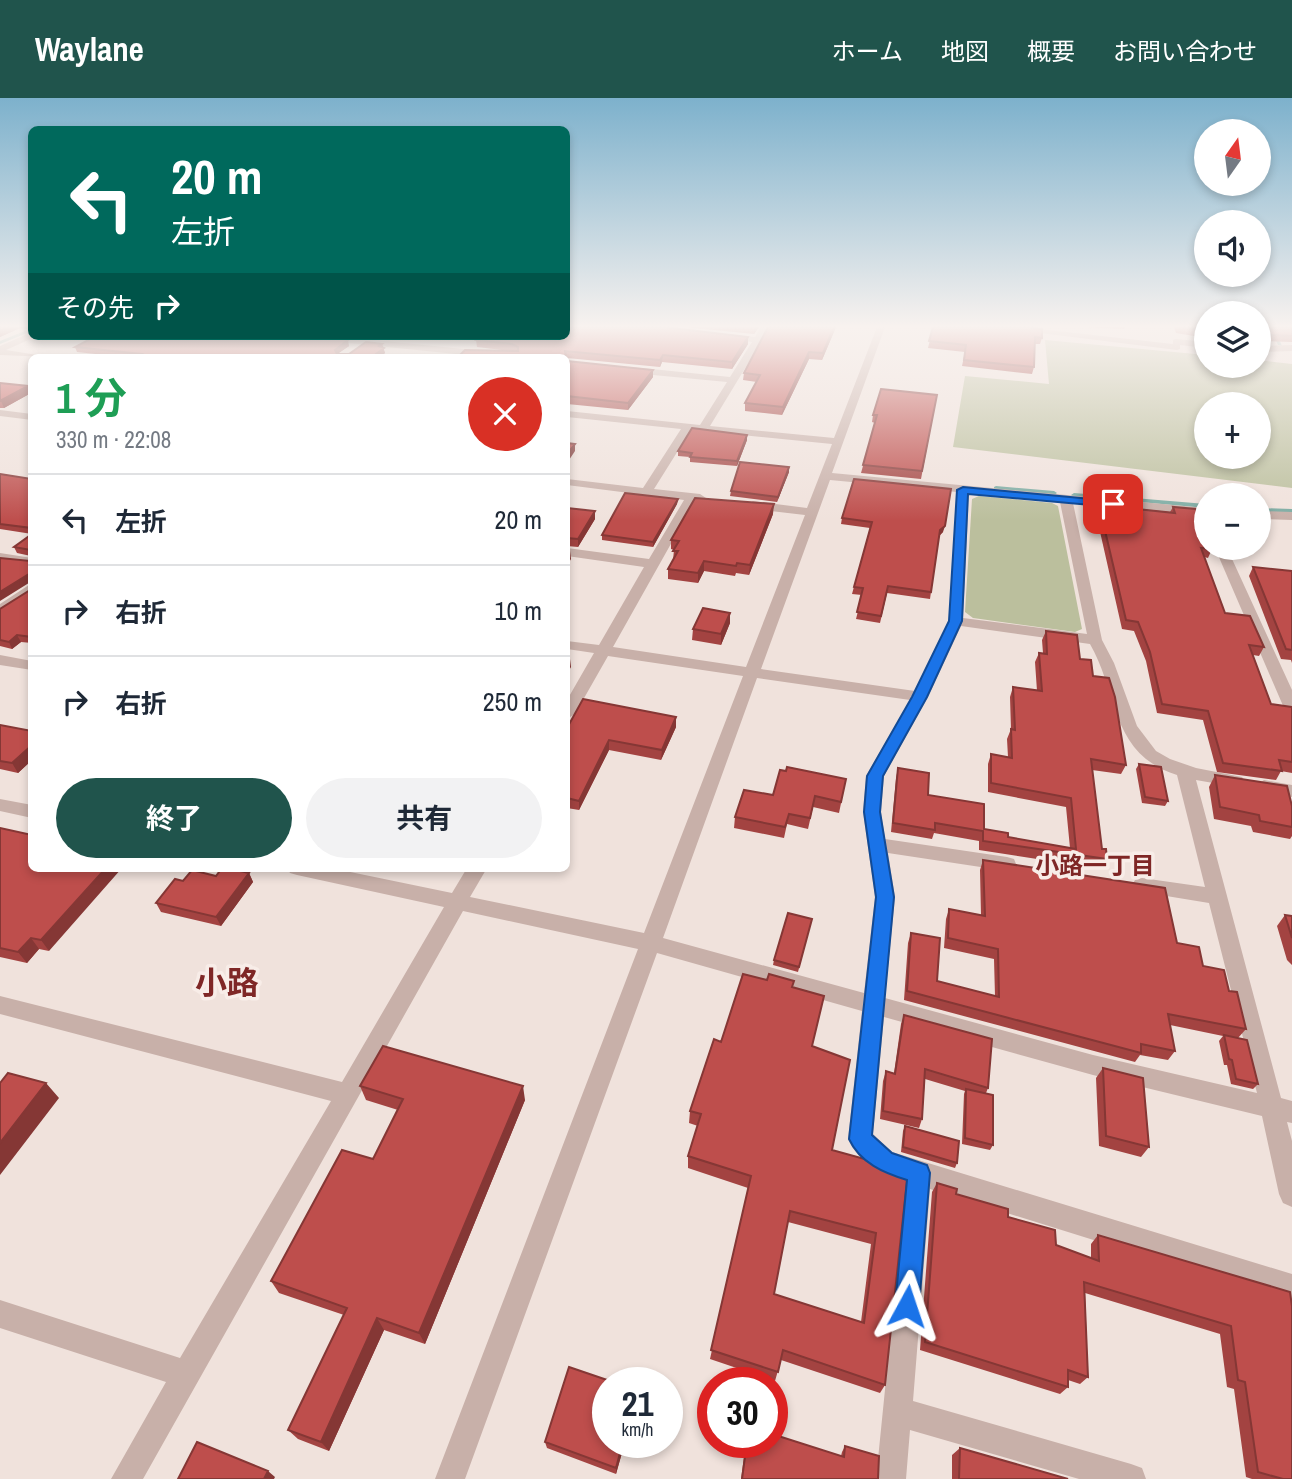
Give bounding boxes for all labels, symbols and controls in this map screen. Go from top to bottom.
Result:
text: Waylane [35,27,144,71]
text: ホーム [832,35,903,67]
text: 地図 [941,35,989,67]
text: 概要 [1027,35,1075,67]
text: お問い合わせ [1113,35,1257,67]
north arrow [1194,119,1270,196]
map controls [1194,119,1271,560]
text: 20 m [171,143,263,209]
icon: left [56,154,147,245]
text: 左折 [171,210,235,253]
button: sound [1194,210,1271,287]
icon: right [148,287,186,325]
text: その先 [56,290,134,325]
button: layers [1194,301,1271,378]
text: 1 分 [56,370,127,426]
button: close [468,377,542,451]
button: + [1194,392,1271,469]
text: 330 m · 22:08 [56,424,171,455]
pin [1083,474,1143,534]
button: − [1194,483,1271,560]
icon: arrive [1094,485,1132,523]
icon: left [56,501,94,539]
text: 20 m [495,502,542,537]
text: 左折 [115,504,167,539]
icon: right [56,592,94,630]
text: 10 m [495,593,542,628]
text: 右折 [115,595,167,630]
icon: right [56,683,94,721]
text: 250 m [483,684,542,719]
text: 右折 [115,686,167,721]
button: 終了 [56,778,292,858]
button: 共有 [306,778,542,858]
district label: 小路一丁目 [1035,849,1155,881]
district label: 小路 [195,961,259,1004]
position arrow [870,1269,944,1343]
speed limit sign: 30 [697,1367,788,1458]
text: 21 [622,1380,653,1427]
text: km/h [622,1417,654,1442]

